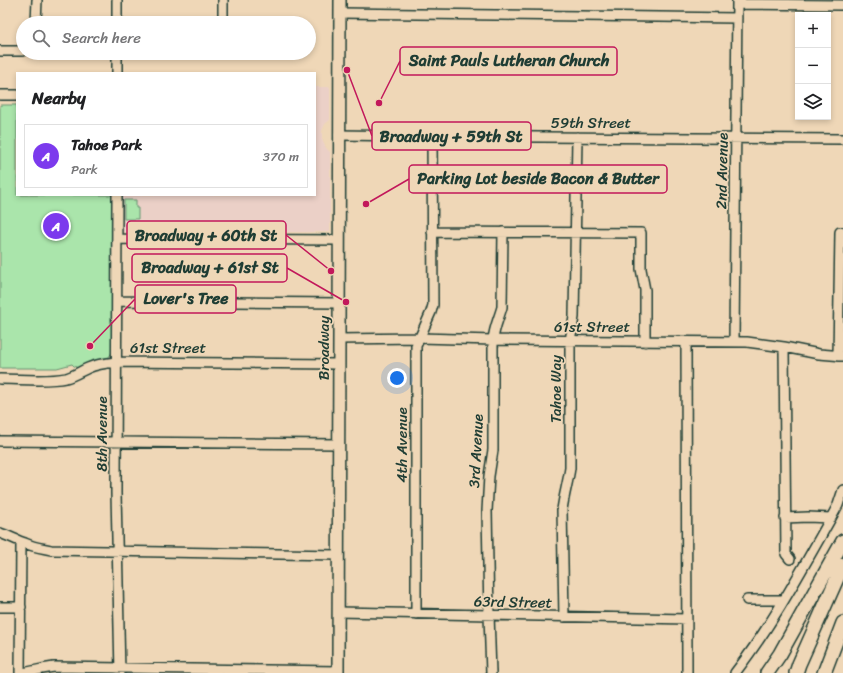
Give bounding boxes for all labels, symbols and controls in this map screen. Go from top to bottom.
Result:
map controls [795,12,831,120]
button: + [795,12,831,48]
search box [16,16,316,60]
text: Search here [62,25,141,51]
icon: search [30,27,52,49]
text: Saint Pauls Lutheran Church [408,46,610,75]
callout: Saint Pauls Lutheran Church [400,47,617,75]
button: − [795,48,831,84]
text: Nearby [32,83,86,113]
button: layers [795,84,831,120]
street label: 59th Street [551,110,632,136]
callout: Broadway + 59th St [372,122,531,150]
text: Broadway + 59th St [380,122,522,151]
text: Tahoe Park [71,132,143,158]
street label: 2nd Avenue [708,133,736,209]
text: A [42,145,50,168]
text: 370 m [263,145,299,168]
text: Park [71,158,98,181]
text: Parking Lot beside Bacon & Butter [417,164,660,193]
callout: Parking Lot beside Bacon & Butter [409,165,667,193]
pin: A [43,211,69,241]
callout: Broadway + 60th St [127,221,286,249]
text: Broadway + 60th St [135,221,277,250]
text: Broadway + 61st St [141,253,279,282]
callout: Broadway + 61st St [132,254,287,282]
text: Lover's Tree [144,284,229,313]
callout: Lover's Tree [135,285,236,313]
street label: 61st Street [554,314,630,340]
street label: Broadway [311,316,337,380]
street label: 61st Street [130,335,206,361]
street label: Tahoe Way [543,355,569,423]
your location [387,368,407,388]
street label: 8th Avenue [89,396,115,472]
street label: 4th Avenue [389,407,415,483]
street label: 3rd Avenue [461,413,491,489]
street label: 63rd Street [474,588,553,616]

